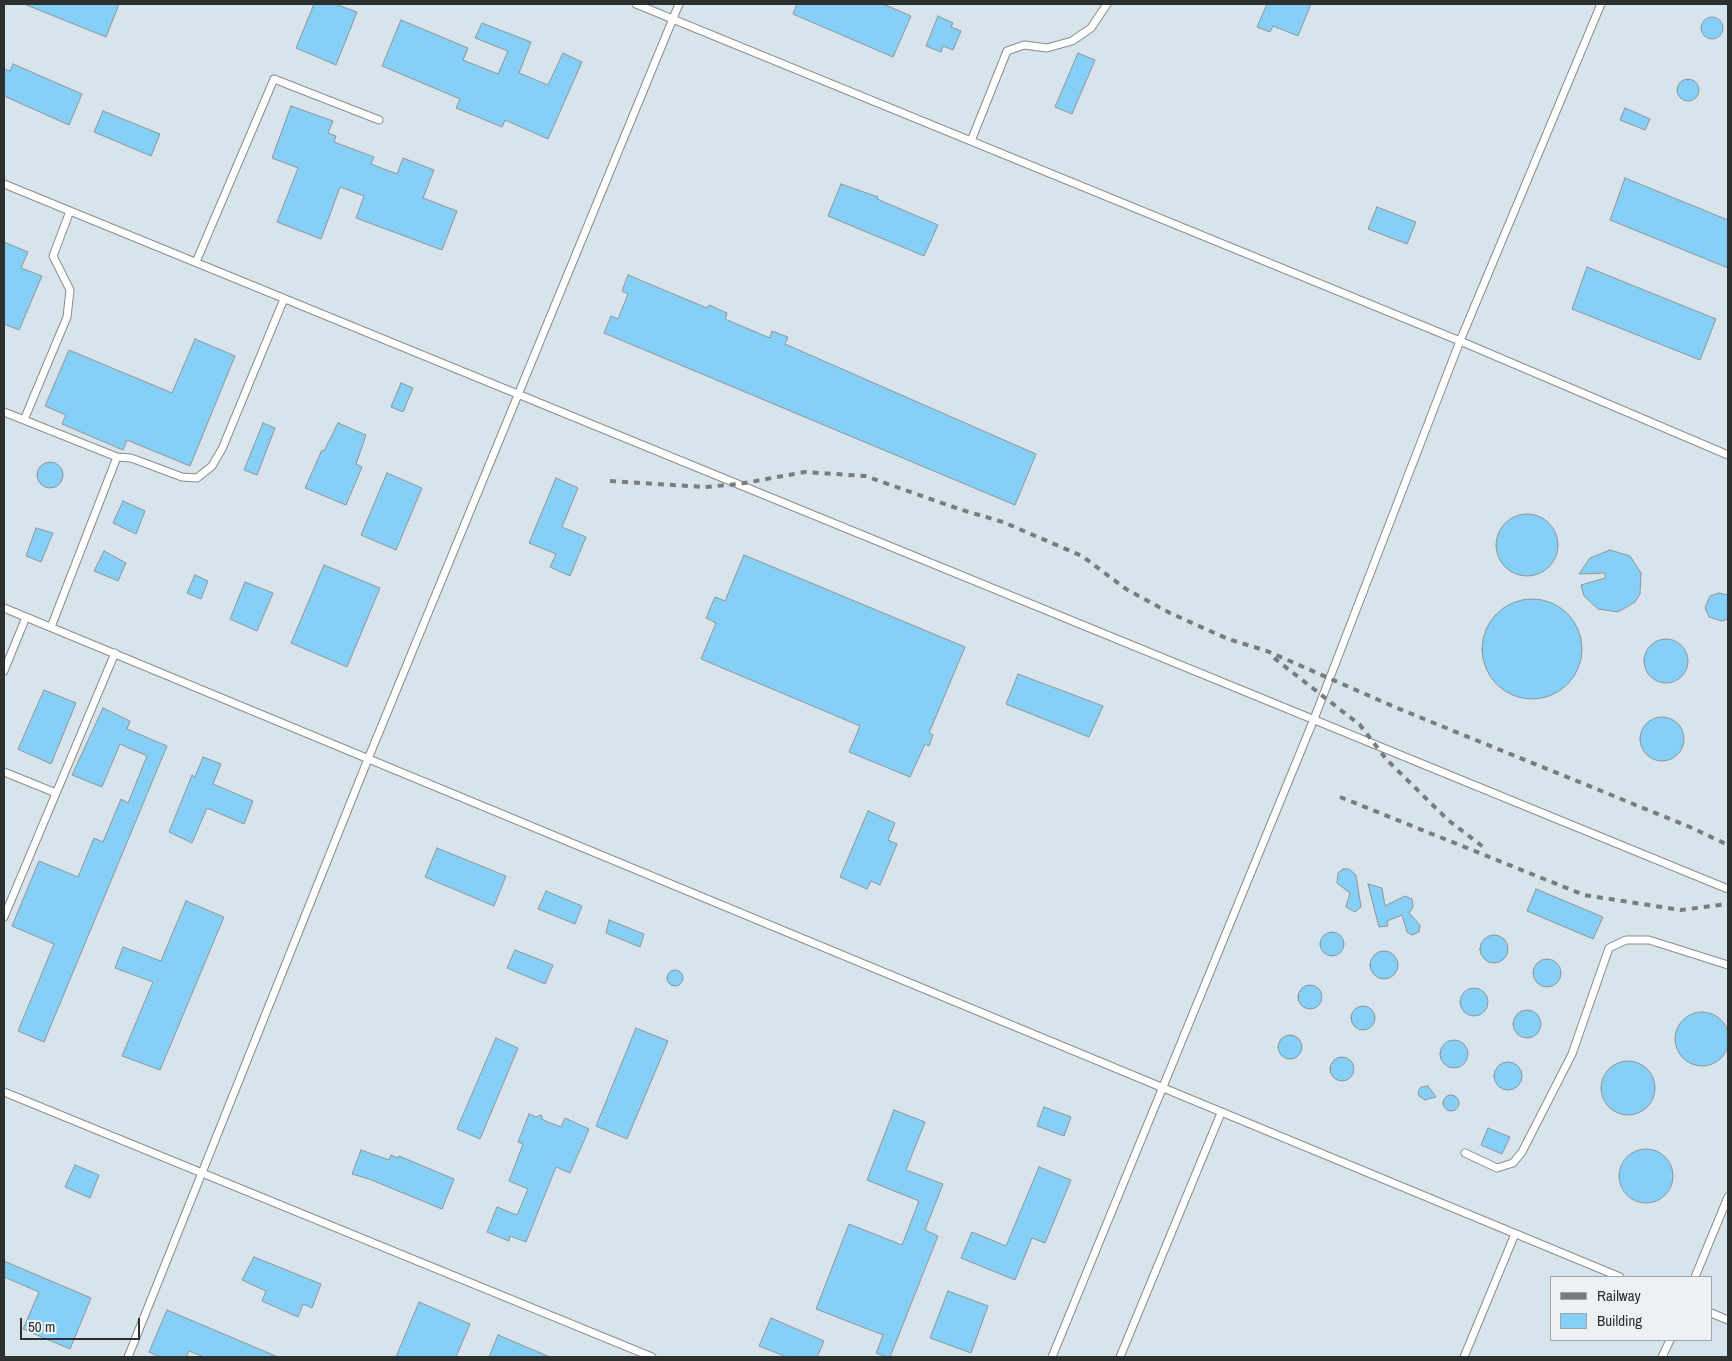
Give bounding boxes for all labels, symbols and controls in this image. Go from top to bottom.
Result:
legend [1550,1276,1712,1341]
text: Railway [1597,1285,1641,1306]
scale bar [22,1308,142,1340]
text: Building [1597,1310,1642,1331]
text: 50 m [28,1316,55,1337]

